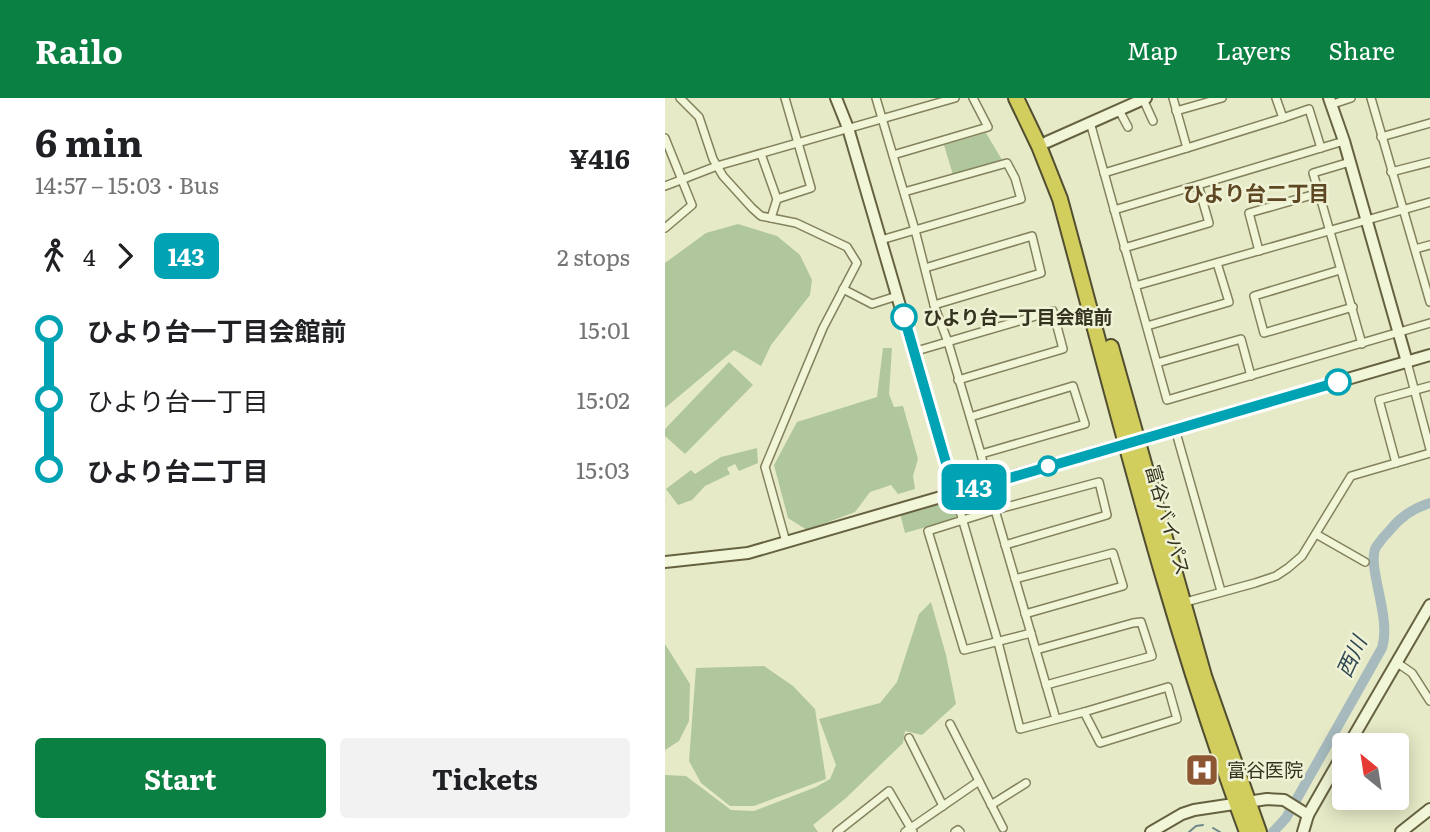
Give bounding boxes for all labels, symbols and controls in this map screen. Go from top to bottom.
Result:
text: Railo [35,25,123,74]
text: Map [1127,32,1178,67]
text: Layers [1216,32,1290,67]
text: Share [1328,32,1395,67]
text: 6 min [35,112,143,169]
text: ¥416 [569,138,630,177]
text: 14:57 – 15:03 · Bus [35,167,219,201]
district label: ひより台二丁目 [1183,176,1329,207]
icon: walk [35,237,73,275]
icon: forward [106,237,144,275]
text: 143 [168,238,205,273]
text: 4 [83,239,96,273]
text: 2 stops [557,239,630,273]
place label: ひより台一丁目会館前 [923,302,1113,330]
marker: ひより台一丁目会館前 [891,304,917,330]
text: ひより台一丁目会館前 [87,310,346,349]
text: 15:01 [579,312,630,346]
unlabelled marker [1325,369,1351,395]
text: ひより台一丁目 [87,380,268,419]
text: 15:02 [577,382,630,416]
text: ひより台二丁目 [87,450,268,489]
text: 15:03 [576,452,630,486]
unlabelled marker [1038,456,1058,476]
street label: 富谷バイパス [1140,461,1198,578]
line badge: 143 [934,464,1014,510]
text: 143 [956,469,992,504]
water label: 西川 [1327,629,1374,682]
north arrow [1332,733,1409,810]
map controls [1332,733,1409,810]
button: Start [35,738,326,818]
button: Tickets [340,738,630,818]
hospital icon: 富谷医院 [1183,751,1221,789]
place label: 富谷医院 [1227,755,1303,783]

